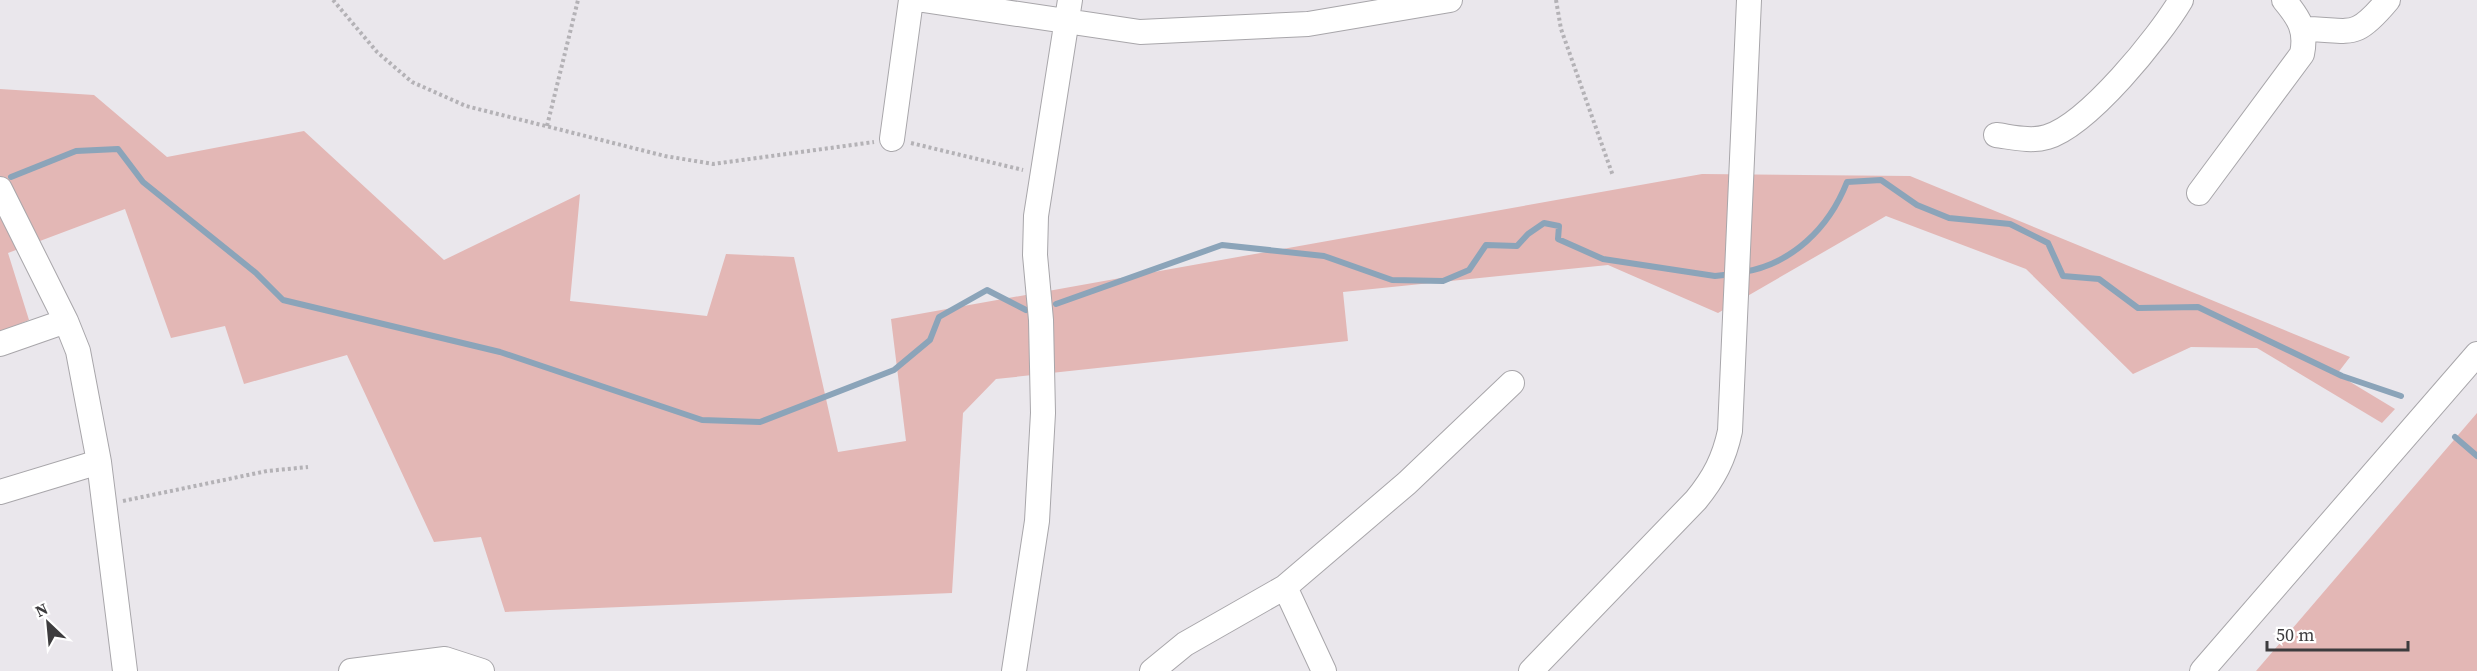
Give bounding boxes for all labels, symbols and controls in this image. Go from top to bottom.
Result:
north arrow [18,593,78,653]
text: N [31,597,52,622]
scale bar [2267,614,2408,652]
text: 50 m [2276,622,2314,647]

